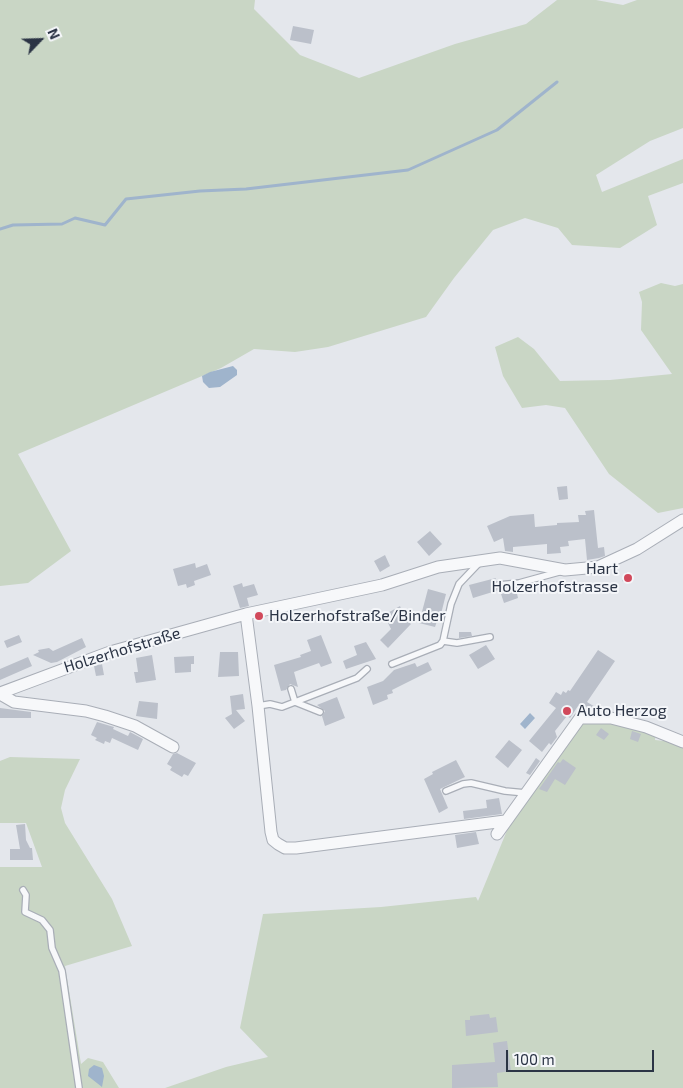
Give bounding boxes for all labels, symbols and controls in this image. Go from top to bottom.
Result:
north arrow [15,15,65,65]
text: N [44,26,64,42]
place label: Hart Holzerhofstrasse [492,559,618,597]
marker: Hart Holzerhofstrasse [622,572,634,584]
place label: Holzerhofstraße/Binder [269,606,446,626]
marker: Holzerhofstraße/Binder [253,610,265,622]
street label: Holzerhofstraße [61,623,183,677]
place label: Auto Herzog [577,701,667,721]
marker: Auto Herzog [561,705,573,717]
scale bar [508,1040,656,1072]
text: 100 m [514,1050,555,1068]

